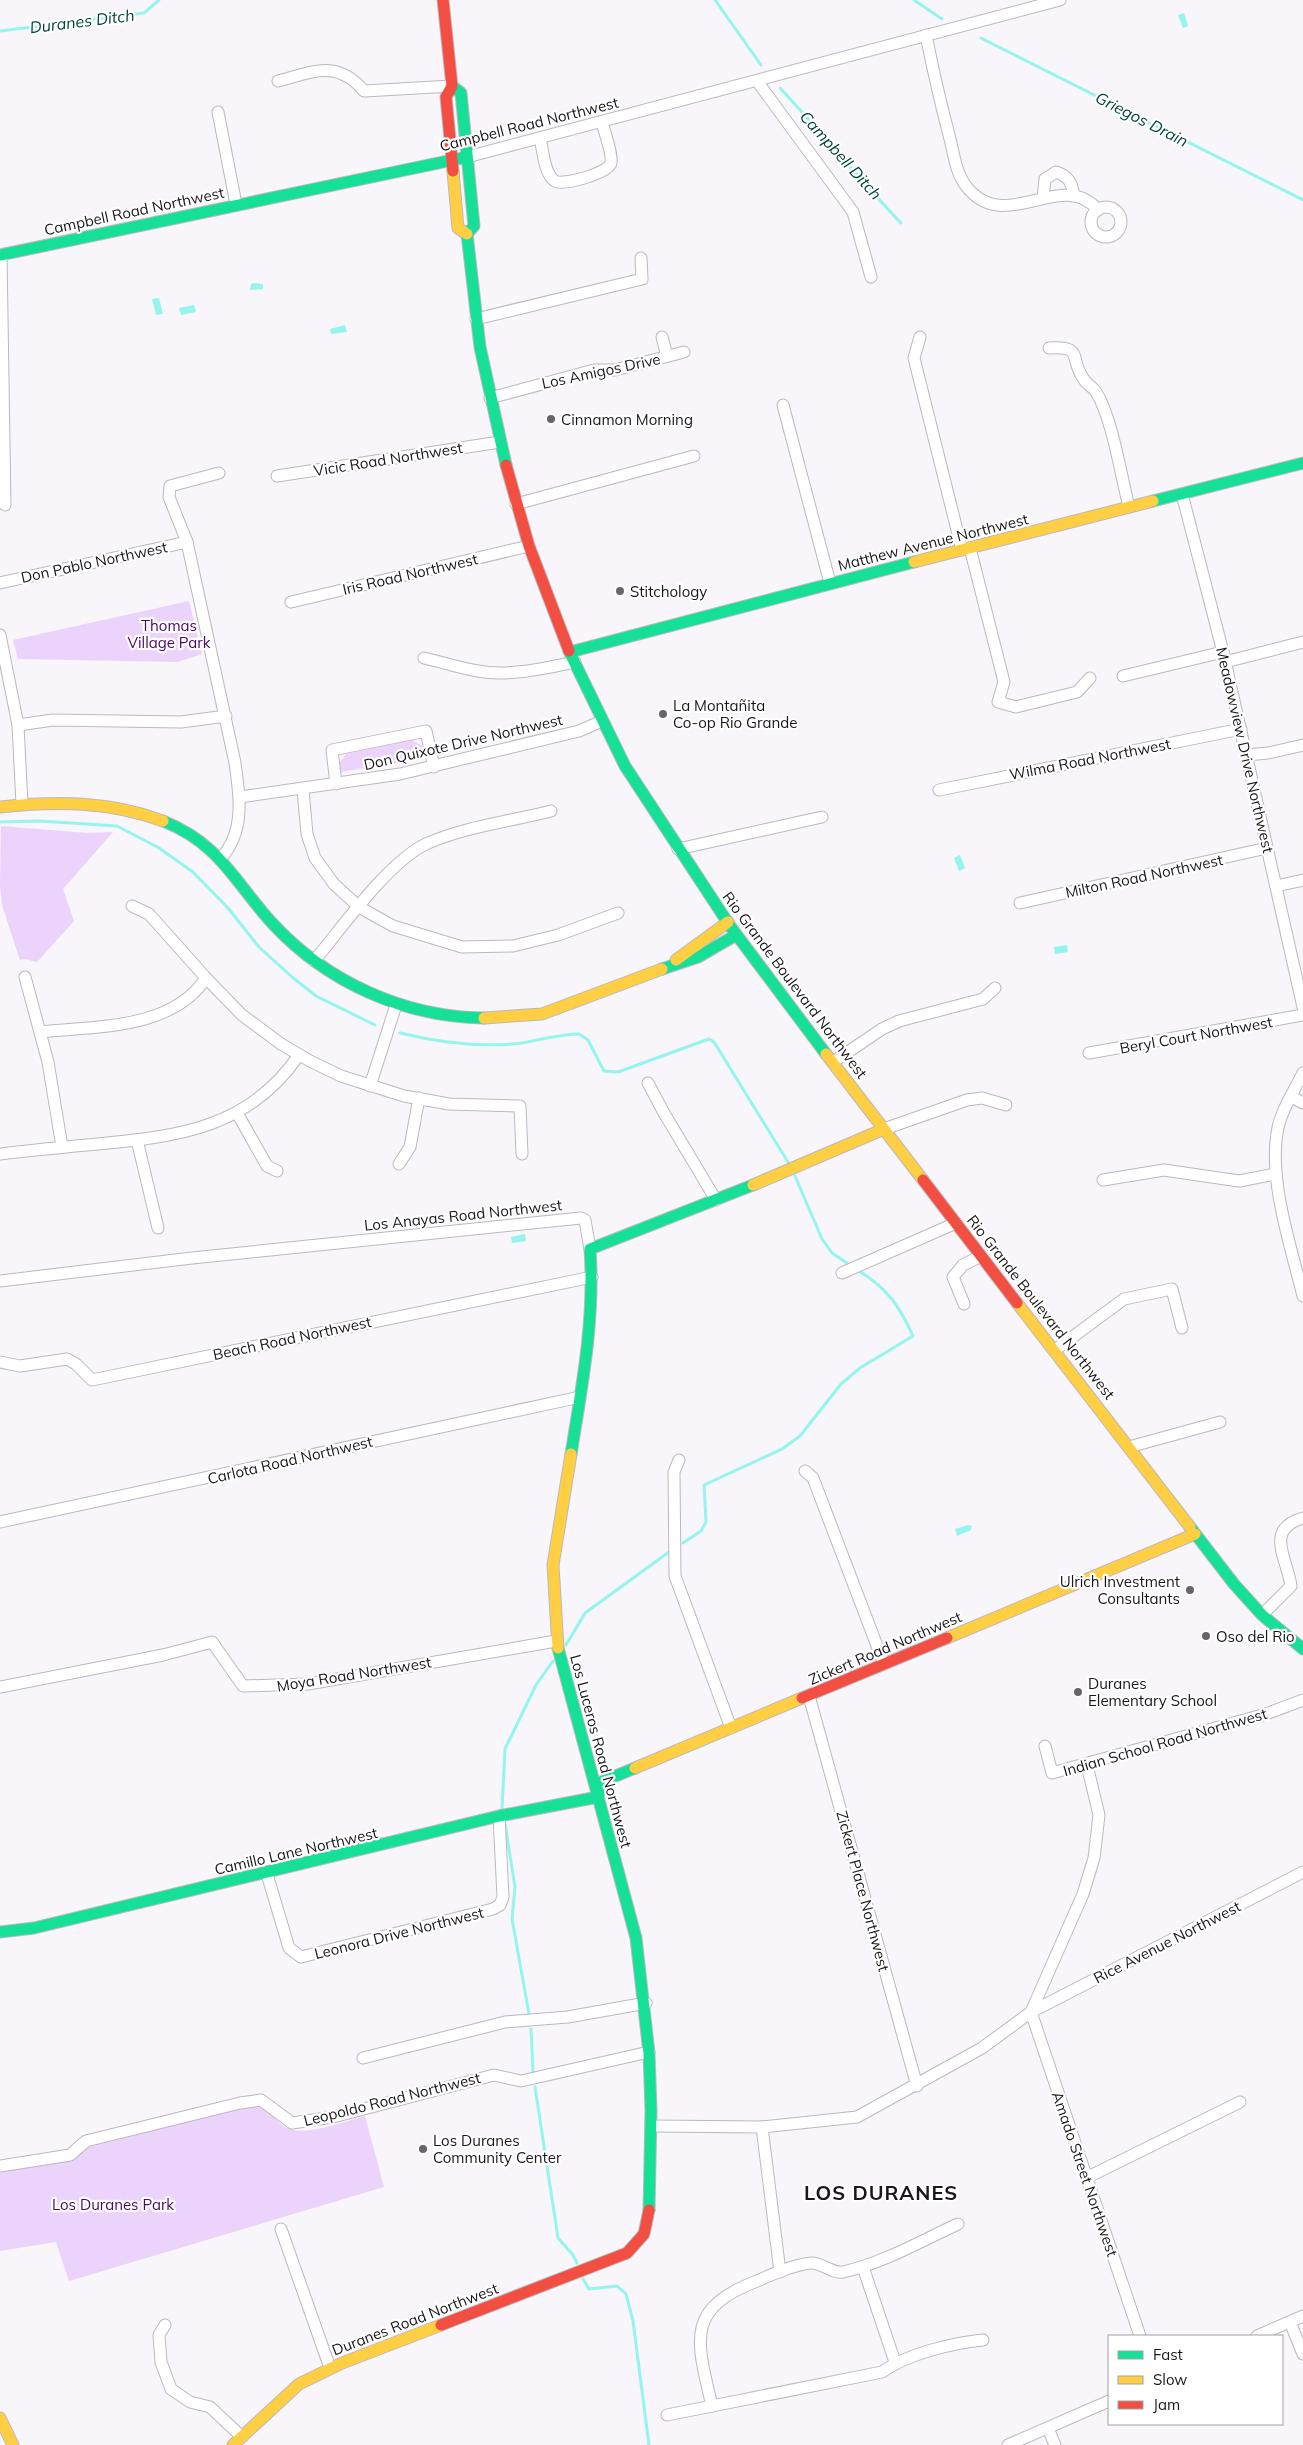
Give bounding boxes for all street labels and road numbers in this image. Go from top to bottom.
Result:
street label: Campbell Road Northwest [438,93,620,155]
street label: Campbell Road Northwest [42,183,226,239]
street label: Los Amigos Drive [540,349,662,393]
street label: Vicic Road Northwest [312,438,464,480]
street label: Matthew Avenue Northwest [836,509,1030,575]
street label: Don Pablo Northwest [19,537,169,587]
street label: Iris Road Northwest [341,549,479,599]
street label: Meadowview Drive Northwest [1212,645,1278,855]
street label: Don Quixote Drive Northwest [362,710,564,774]
street label: Wilma Road Northwest [1008,734,1172,784]
street label: Milton Road Northwest [1064,850,1224,902]
street label: Rio Grande Boulevard Northwest [718,888,872,1082]
street label: Beryl Court Northwest [1118,1012,1274,1058]
street label: Los Anayas Road Northwest [363,1195,563,1235]
street label: Rio Grande Boulevard Northwest [963,1211,1119,1403]
street label: Beach Road Northwest [211,1312,373,1364]
street label: Carlota Road Northwest [206,1432,374,1488]
street label: Zickert Road Northwest [806,1607,964,1689]
street label: Moya Road Northwest [275,1652,433,1696]
street label: Los Luceros Road Northwest [566,1652,636,1850]
street label: Indian School Road Northwest [1061,1704,1269,1780]
street label: Zickert Place Northwest [832,1809,894,1973]
street label: Camillo Lane Northwest [213,1823,379,1879]
street label: Rice Avenue Northwest [1090,1897,1244,1987]
street label: Leonora Drive Northwest [312,1903,486,1963]
street label: Leopoldo Road Northwest [302,2068,482,2130]
street label: Amado Street Northwest [1048,2089,1122,2259]
street label: Duranes Road Northwest [329,2279,501,2359]

